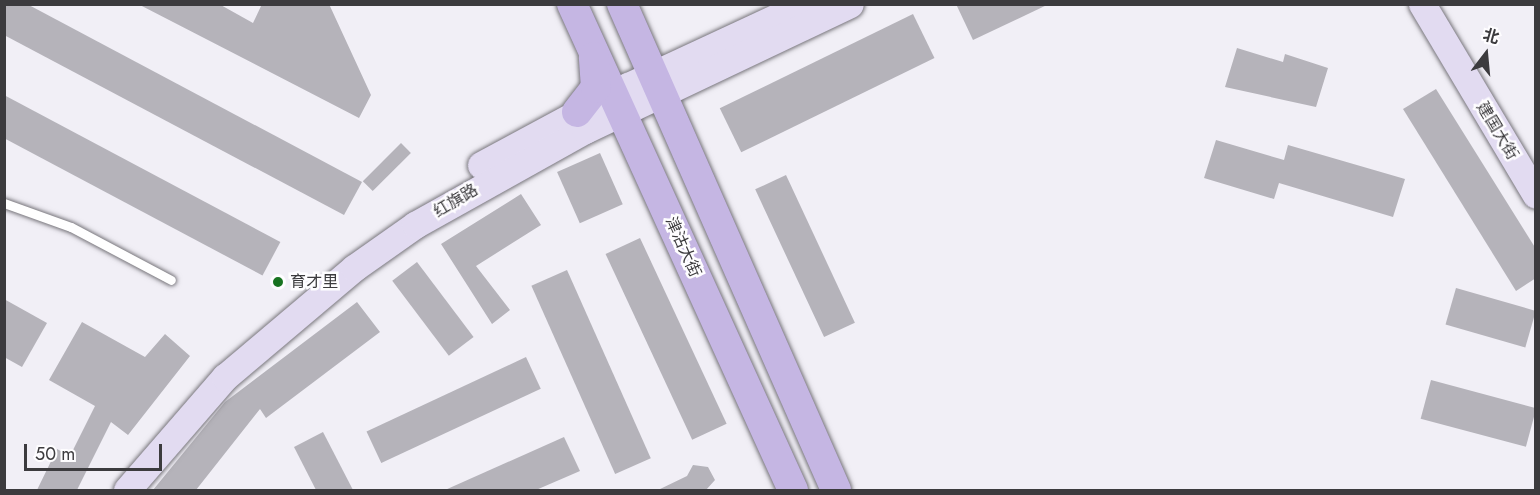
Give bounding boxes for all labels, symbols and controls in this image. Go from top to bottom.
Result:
text: 北 [1480,23,1502,49]
north arrow [1456,24,1516,84]
street label: 建国大街 [1472,99,1522,163]
street label: 红旗路 [430,180,482,222]
street label: 津沽大街 [661,214,705,280]
place label: 育才里 [290,272,338,292]
marker: 育才里 [271,275,285,289]
scale bar [27,432,165,470]
text: 50 m [35,441,75,467]

